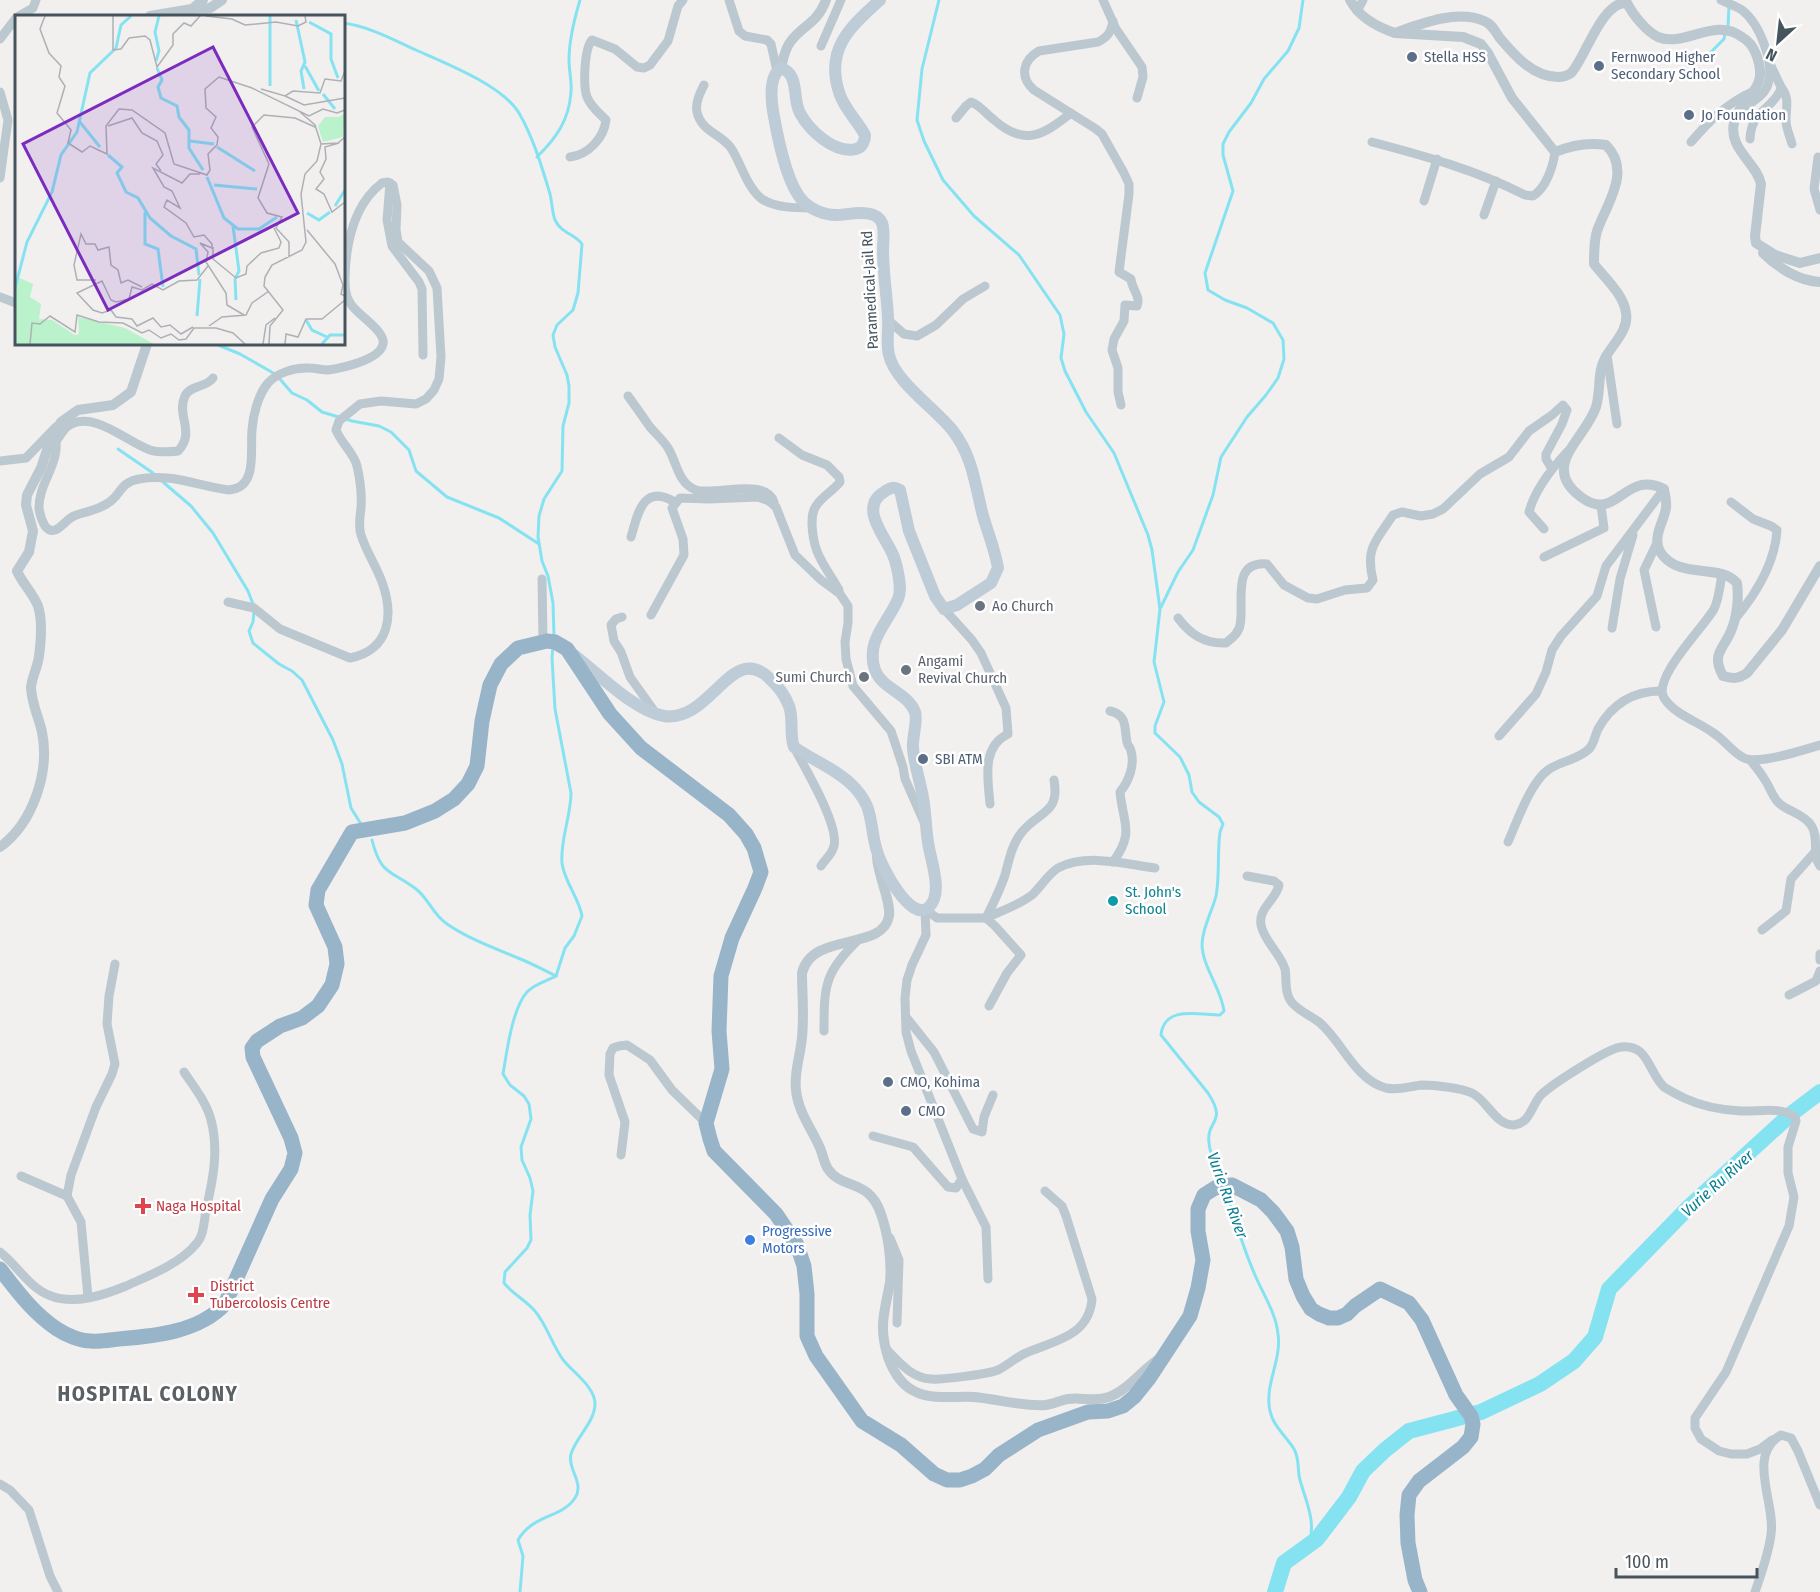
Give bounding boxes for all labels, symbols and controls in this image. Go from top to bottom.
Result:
north arrow [1748,12,1808,72]
inset map [15,15,345,345]
text: N [1763,44,1780,66]
place label: Stella HSS [1424,48,1486,66]
place label: Fernwood Higher Secondary School [1611,48,1720,83]
marker: Stella HSS [1405,50,1419,64]
marker: Fernwood Higher Secondary School [1592,59,1606,73]
place label: Jo Foundation [1701,106,1786,124]
marker: Jo Foundation [1682,108,1696,122]
street label: Paramedical-Jail Rd [858,230,882,350]
place label: Ao Church [992,597,1054,615]
marker: Ao Church [973,599,987,613]
place label: Angami Revival Church [918,652,1007,687]
marker: Angami Revival Church [899,663,913,677]
place label: Sumi Church [776,668,852,686]
marker: Sumi Church [857,670,871,684]
place label: SBI ATM [935,750,983,768]
marker: SBI ATM [916,752,930,766]
place label: St. John's School [1125,883,1181,918]
marker: St. John's School [1106,894,1120,908]
place label: CMO, Kohima [900,1073,980,1091]
marker: CMO, Kohima [881,1075,895,1089]
place label: CMO [918,1102,946,1120]
marker: CMO [899,1104,913,1118]
water label: Vurie Ru River [1677,1146,1758,1221]
water label: Vurie Ru River [1203,1149,1252,1241]
marker: Naga Hospital [134,1197,152,1215]
place label: Naga Hospital [156,1197,241,1215]
place label: Progressive Motors [762,1222,832,1257]
marker: Progressive Motors [743,1233,757,1247]
place label: District Tubercolosis Centre [210,1277,330,1312]
marker: District Tubercolosis Centre [187,1286,205,1304]
district label: HOSPITAL COLONY [57,1381,239,1407]
scale bar [1616,1541,1757,1579]
text: 100 m [1625,1551,1669,1573]

